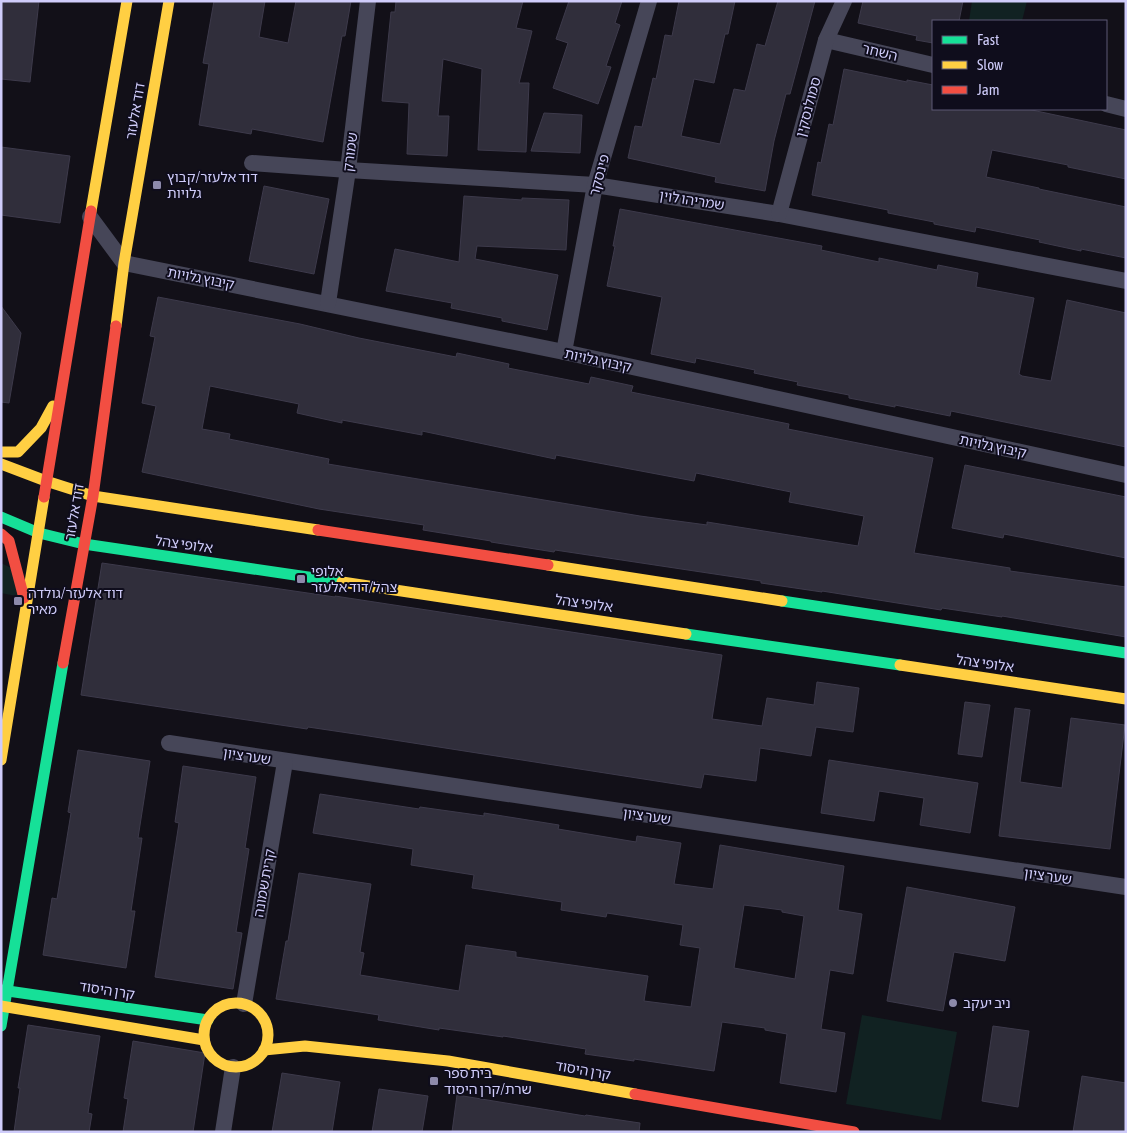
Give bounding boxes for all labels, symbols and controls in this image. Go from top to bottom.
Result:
legend [932,20,1107,110]
text: Fast [977,31,999,48]
street label: השחר [861,40,899,64]
text: Slow [977,56,1003,73]
street label: סמולנסקין [792,75,824,139]
street label: דוד אלעזר [122,81,148,141]
text: Jam [977,81,1000,98]
street label: שמורק [340,131,360,173]
street label: פינסקר [586,152,612,198]
place label: דוד אלעזר/קבוץ גלויות [167,169,258,201]
marker: דוד אלעזר/קבוץ גלויות [151,179,163,191]
street label: שמריהו לוין [658,187,726,213]
street label: קיבוץ גלויות [166,264,236,292]
street label: קיבוץ גלויות [563,345,633,375]
street label: קיבוץ גלויות [958,431,1028,461]
street label: דוד אלעזר [61,482,87,542]
street label: אלופי צהל [154,532,214,556]
place label: אלופי צהל/דוד אלעזר [311,563,397,595]
marker: אלופי צהל/דוד אלעזר [295,573,307,585]
place label: דוד אלעזר/גולדה מאיר [28,585,124,617]
street label: אלופי צהל [554,591,614,615]
marker: דוד אלעזר/גולדה מאיר [12,595,24,607]
street label: אלופי צהל [955,651,1015,675]
street label: שער ציון [222,744,272,768]
street label: שער ציון [622,805,672,827]
street label: קרית שמונה [250,847,278,918]
street label: שער ציון [1023,865,1073,887]
street label: קרן היסוד [78,978,136,1002]
place label: ניב יעקב [963,995,1011,1011]
marker: ניב יעקב [947,997,959,1009]
street label: קרן היסוד [554,1057,612,1083]
place label: בית ספר שרת/קרן היסוד [444,1065,532,1097]
marker: בית ספר שרת/קרן היסוד [428,1075,440,1087]

